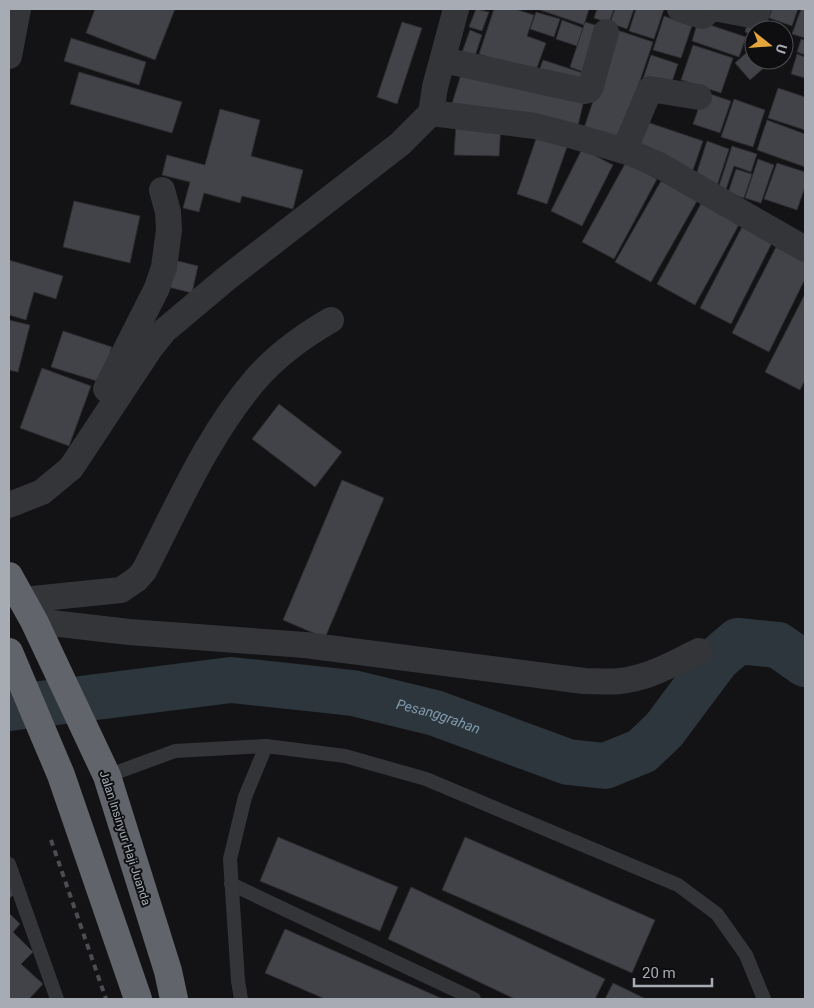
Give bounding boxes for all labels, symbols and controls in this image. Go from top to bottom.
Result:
north arrow [744,20,794,70]
text: U [772,42,790,56]
water label: Pesanggrahan [395,696,482,737]
street label: Jalan Insinyur Haji Juanda [97,769,153,907]
scale bar [634,956,712,988]
text: 20 m [642,964,676,982]

